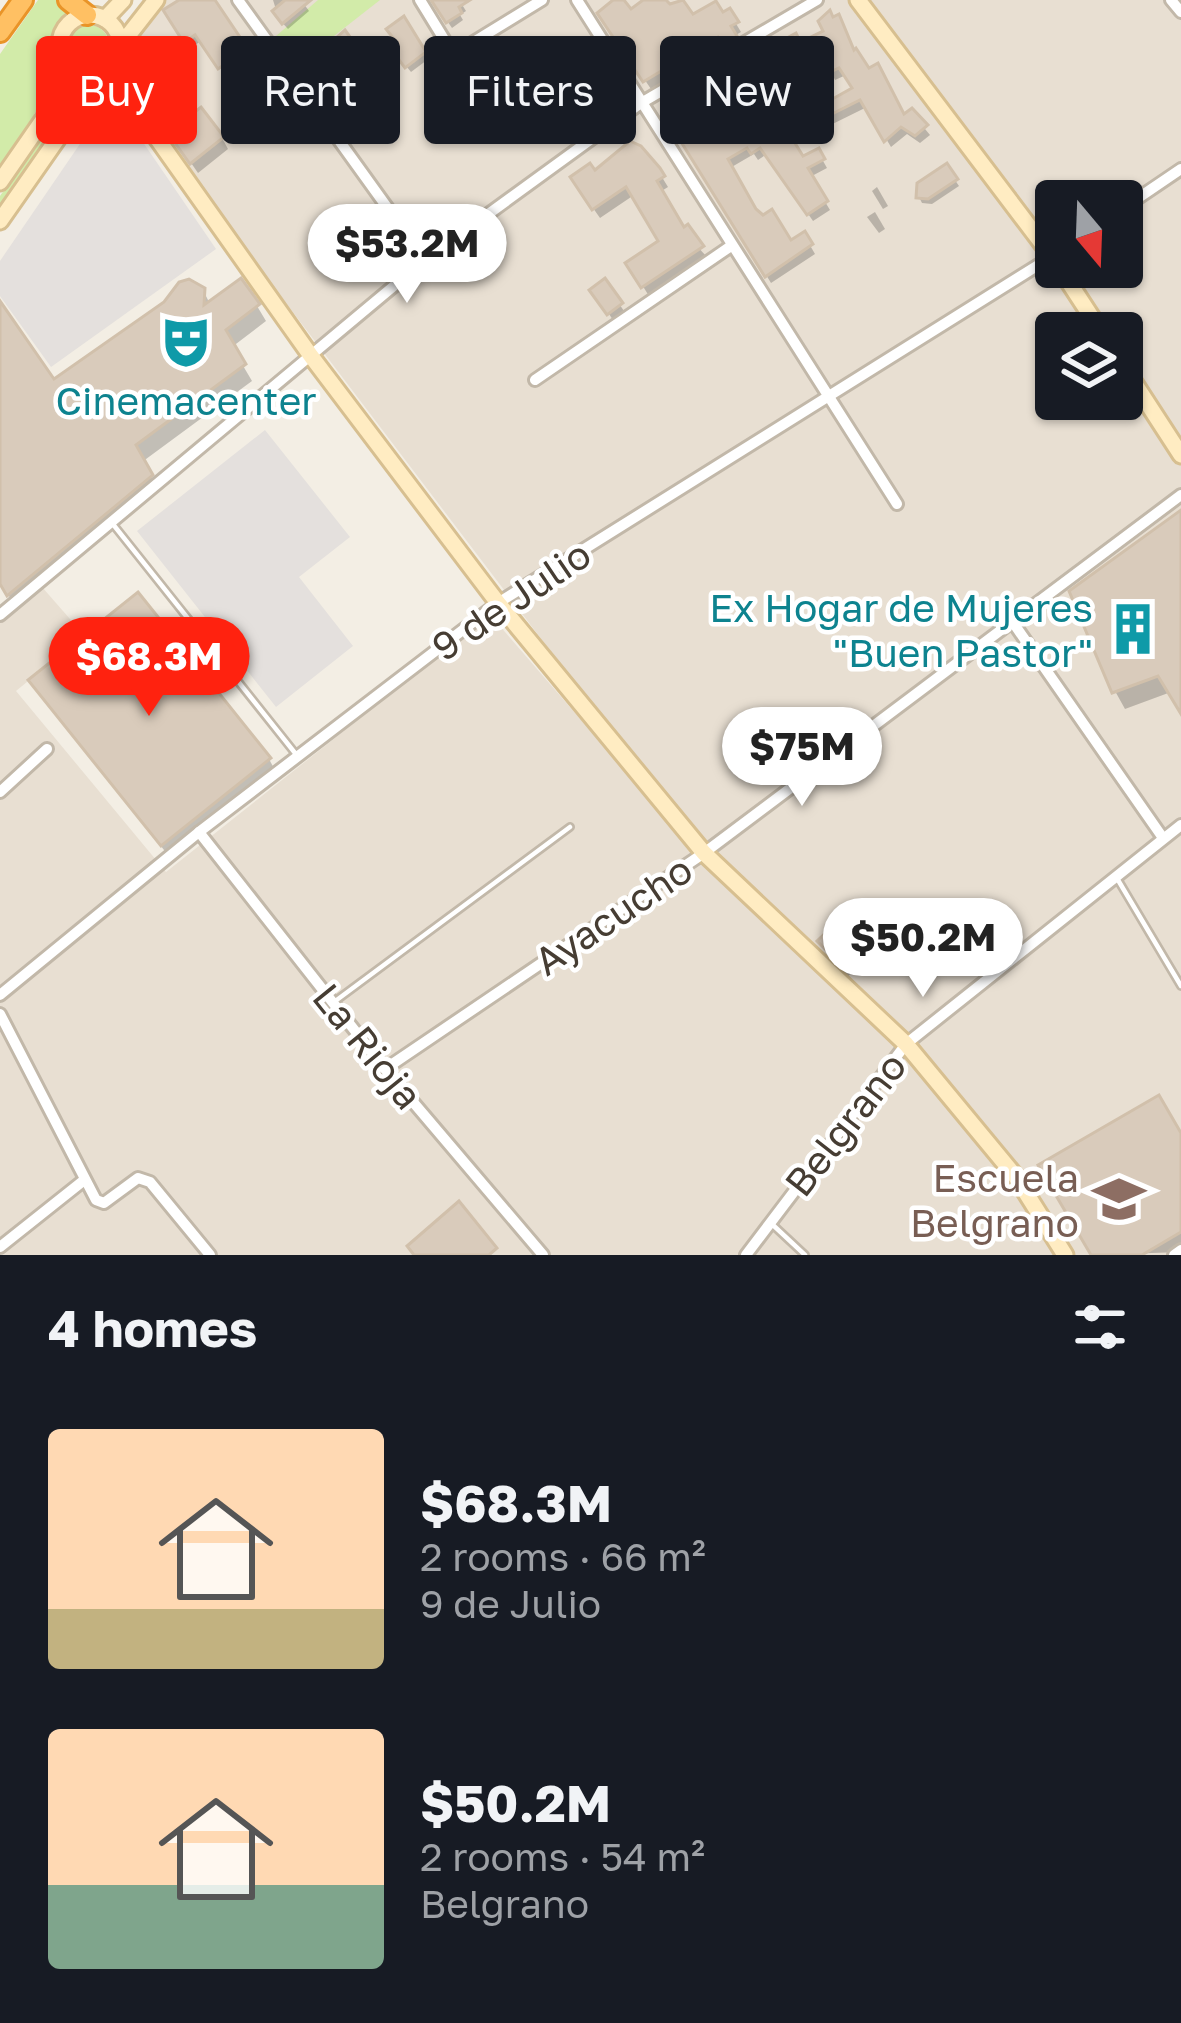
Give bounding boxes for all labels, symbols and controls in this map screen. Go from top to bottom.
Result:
chip: Buy [36,36,197,144]
chip: Rent [221,36,400,144]
chip: Filters [424,36,636,144]
chip: New [660,36,834,144]
north arrow [1035,180,1143,288]
map controls [1035,180,1143,420]
pin: $53.2M [309,204,505,306]
text: $53.2M [335,219,479,266]
button: layers [1035,312,1143,420]
theatre icon: Cinemacenter [157,313,215,371]
place label: Cinemacenter [55,377,317,424]
street label: 9 de Julio [423,530,599,670]
place label: Ex Hogar de Mujeres "Buen Pastor" [709,584,1093,676]
building icon: Ex Hogar de Mujeres "Buen Pastor" [1104,600,1162,658]
pin: $68.3M [51,617,247,719]
text: $68.3M [76,632,222,679]
pin: $75M [731,707,873,809]
text: $75M [749,722,855,769]
street label: Ayacucho [525,845,701,985]
pin: $50.2M [825,898,1021,1000]
text: $50.2M [850,913,996,960]
street label: La Rioja [303,974,433,1118]
street label: Belgrano [774,1043,916,1205]
place label: Escuela Belgrano [910,1154,1079,1246]
school or university icon: Escuela Belgrano [1090,1170,1148,1228]
icon: filters [1067,1294,1133,1360]
text: 4 homes [48,1297,257,1358]
text: $68.3M [420,1472,612,1533]
icon: home [144,1477,288,1621]
text: 2 rooms · 66 m² [420,1533,706,1580]
text: 9 de Julio [420,1580,601,1627]
text: $50.2M [420,1772,611,1833]
icon: home [144,1777,288,1921]
text: 2 rooms · 54 m² [420,1833,705,1880]
text: Belgrano [420,1880,589,1927]

